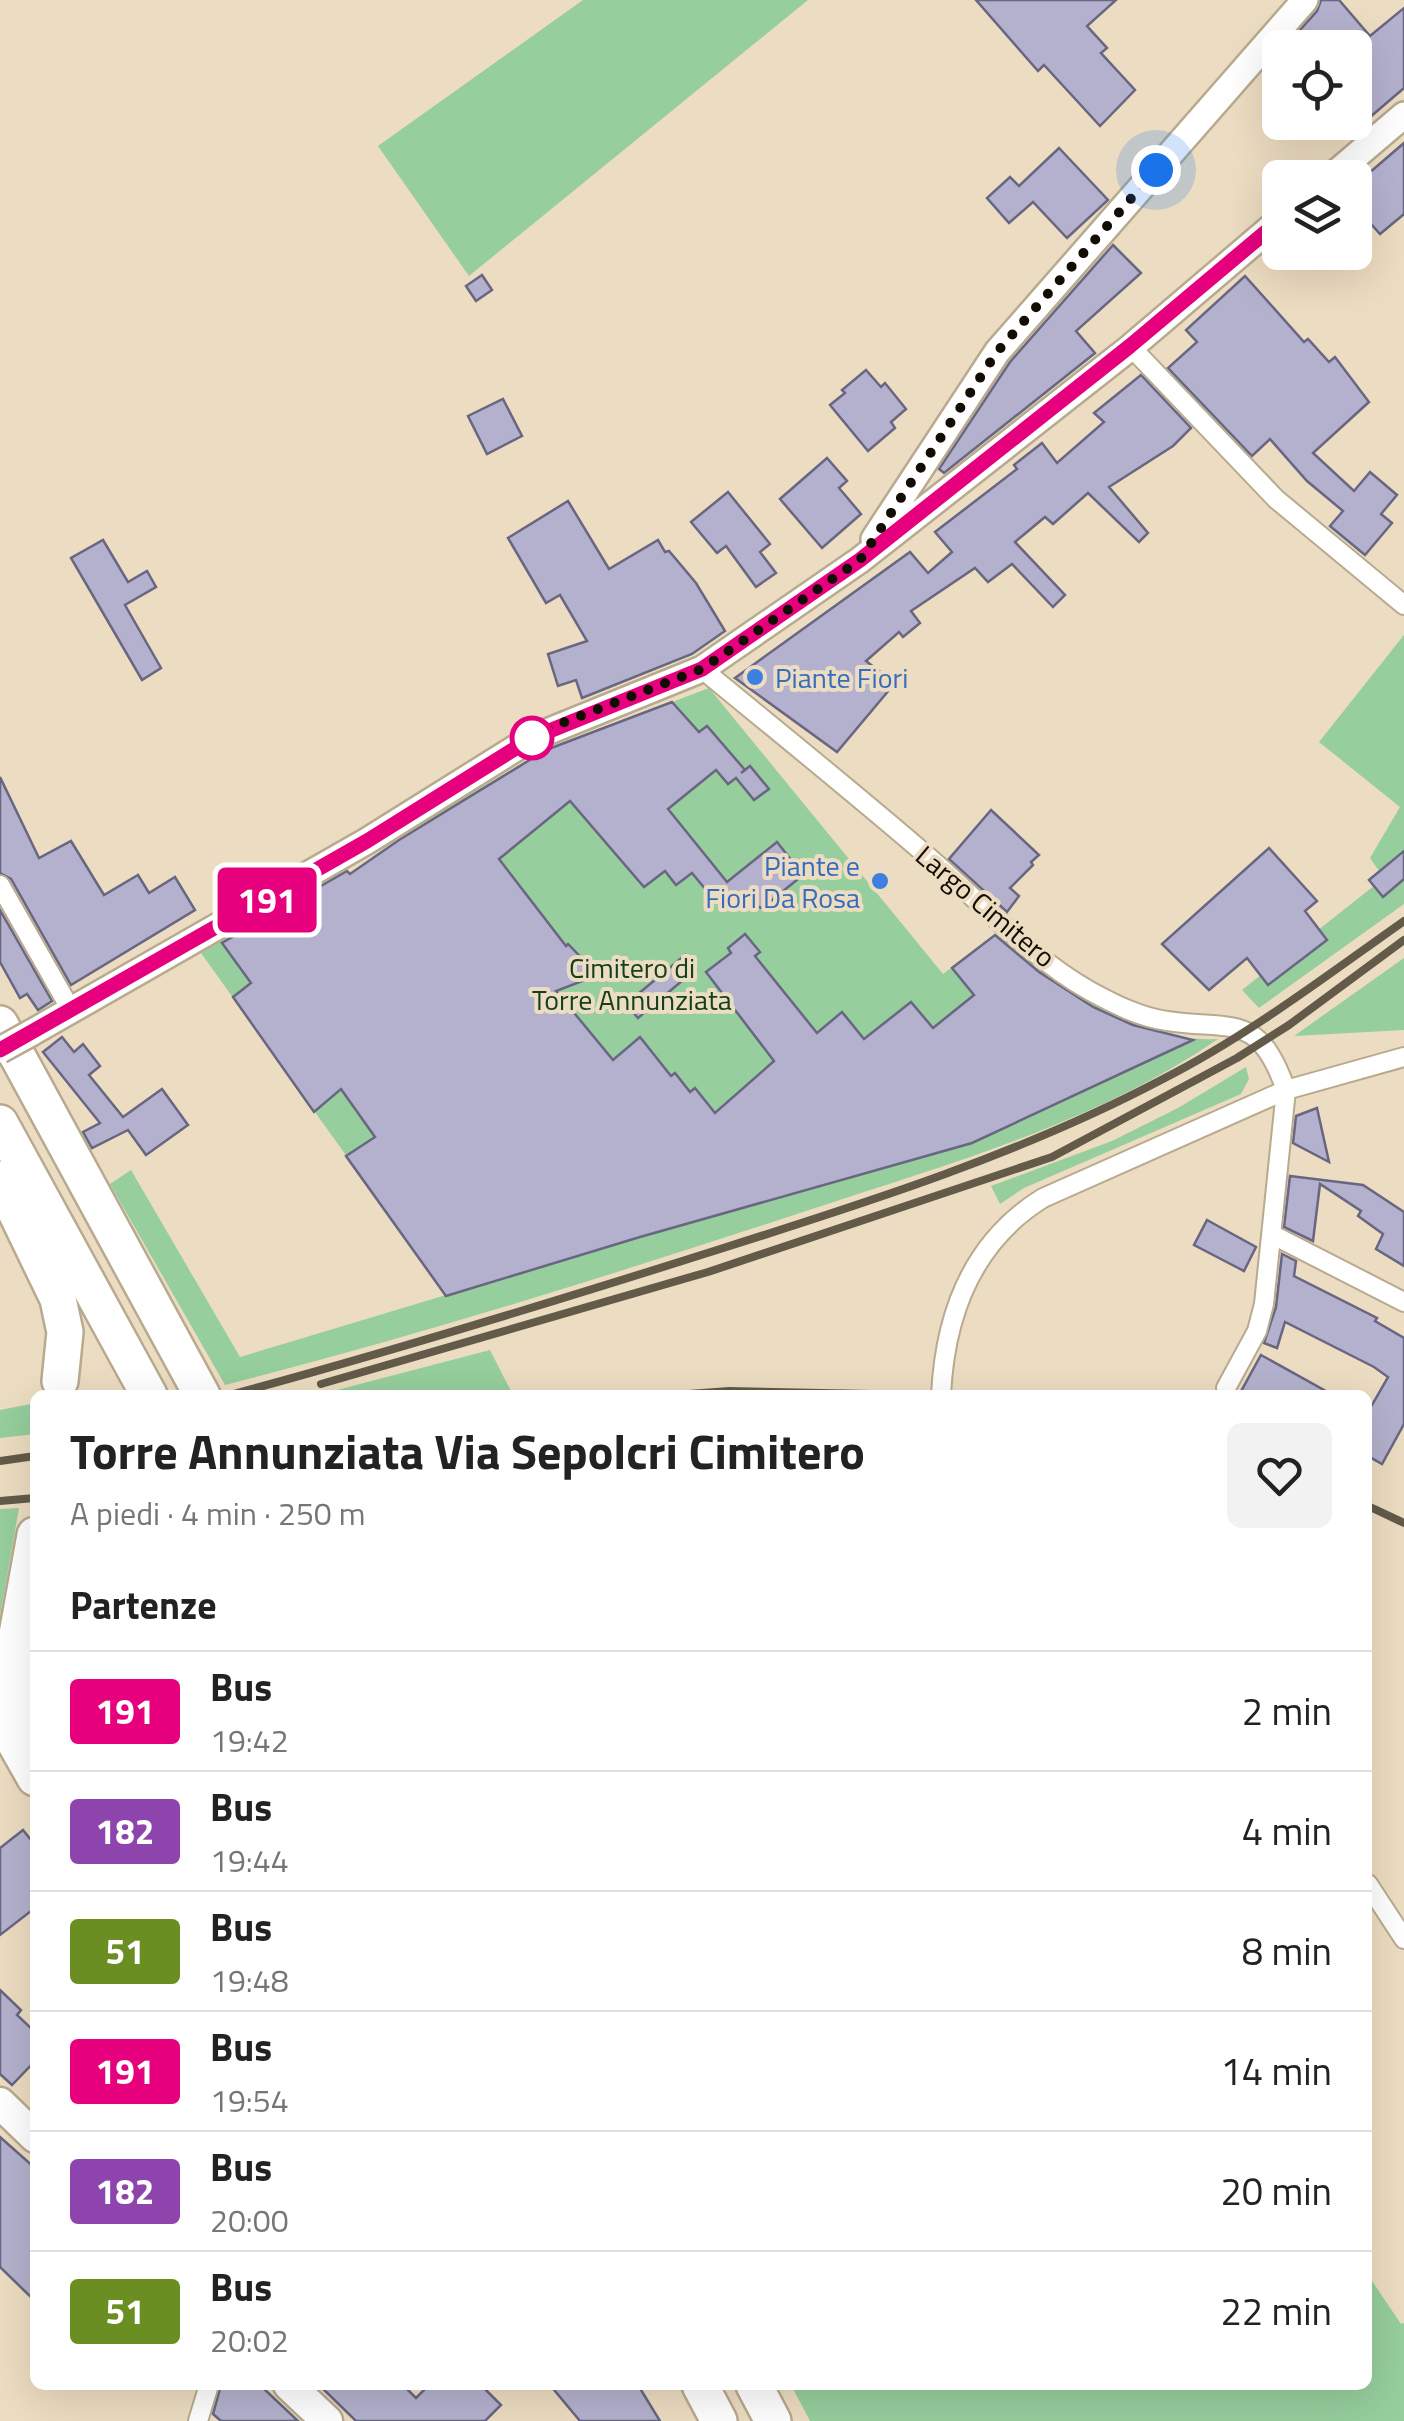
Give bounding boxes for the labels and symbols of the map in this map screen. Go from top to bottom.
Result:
your location [1131,145,1181,195]
place label: Piante Fiori [775,656,908,699]
marker: Piante Fiori [744,666,766,688]
unlabelled marker [511,717,553,759]
street label: Largo Cimitero [907,834,1065,978]
place label: Piante e Fiori Da Rosa [705,844,860,919]
line badge: 191 [210,868,324,932]
marker: Piante e Fiori Da Rosa [869,870,891,892]
park label: Cimitero di Torre Annunziata [532,946,732,1021]

